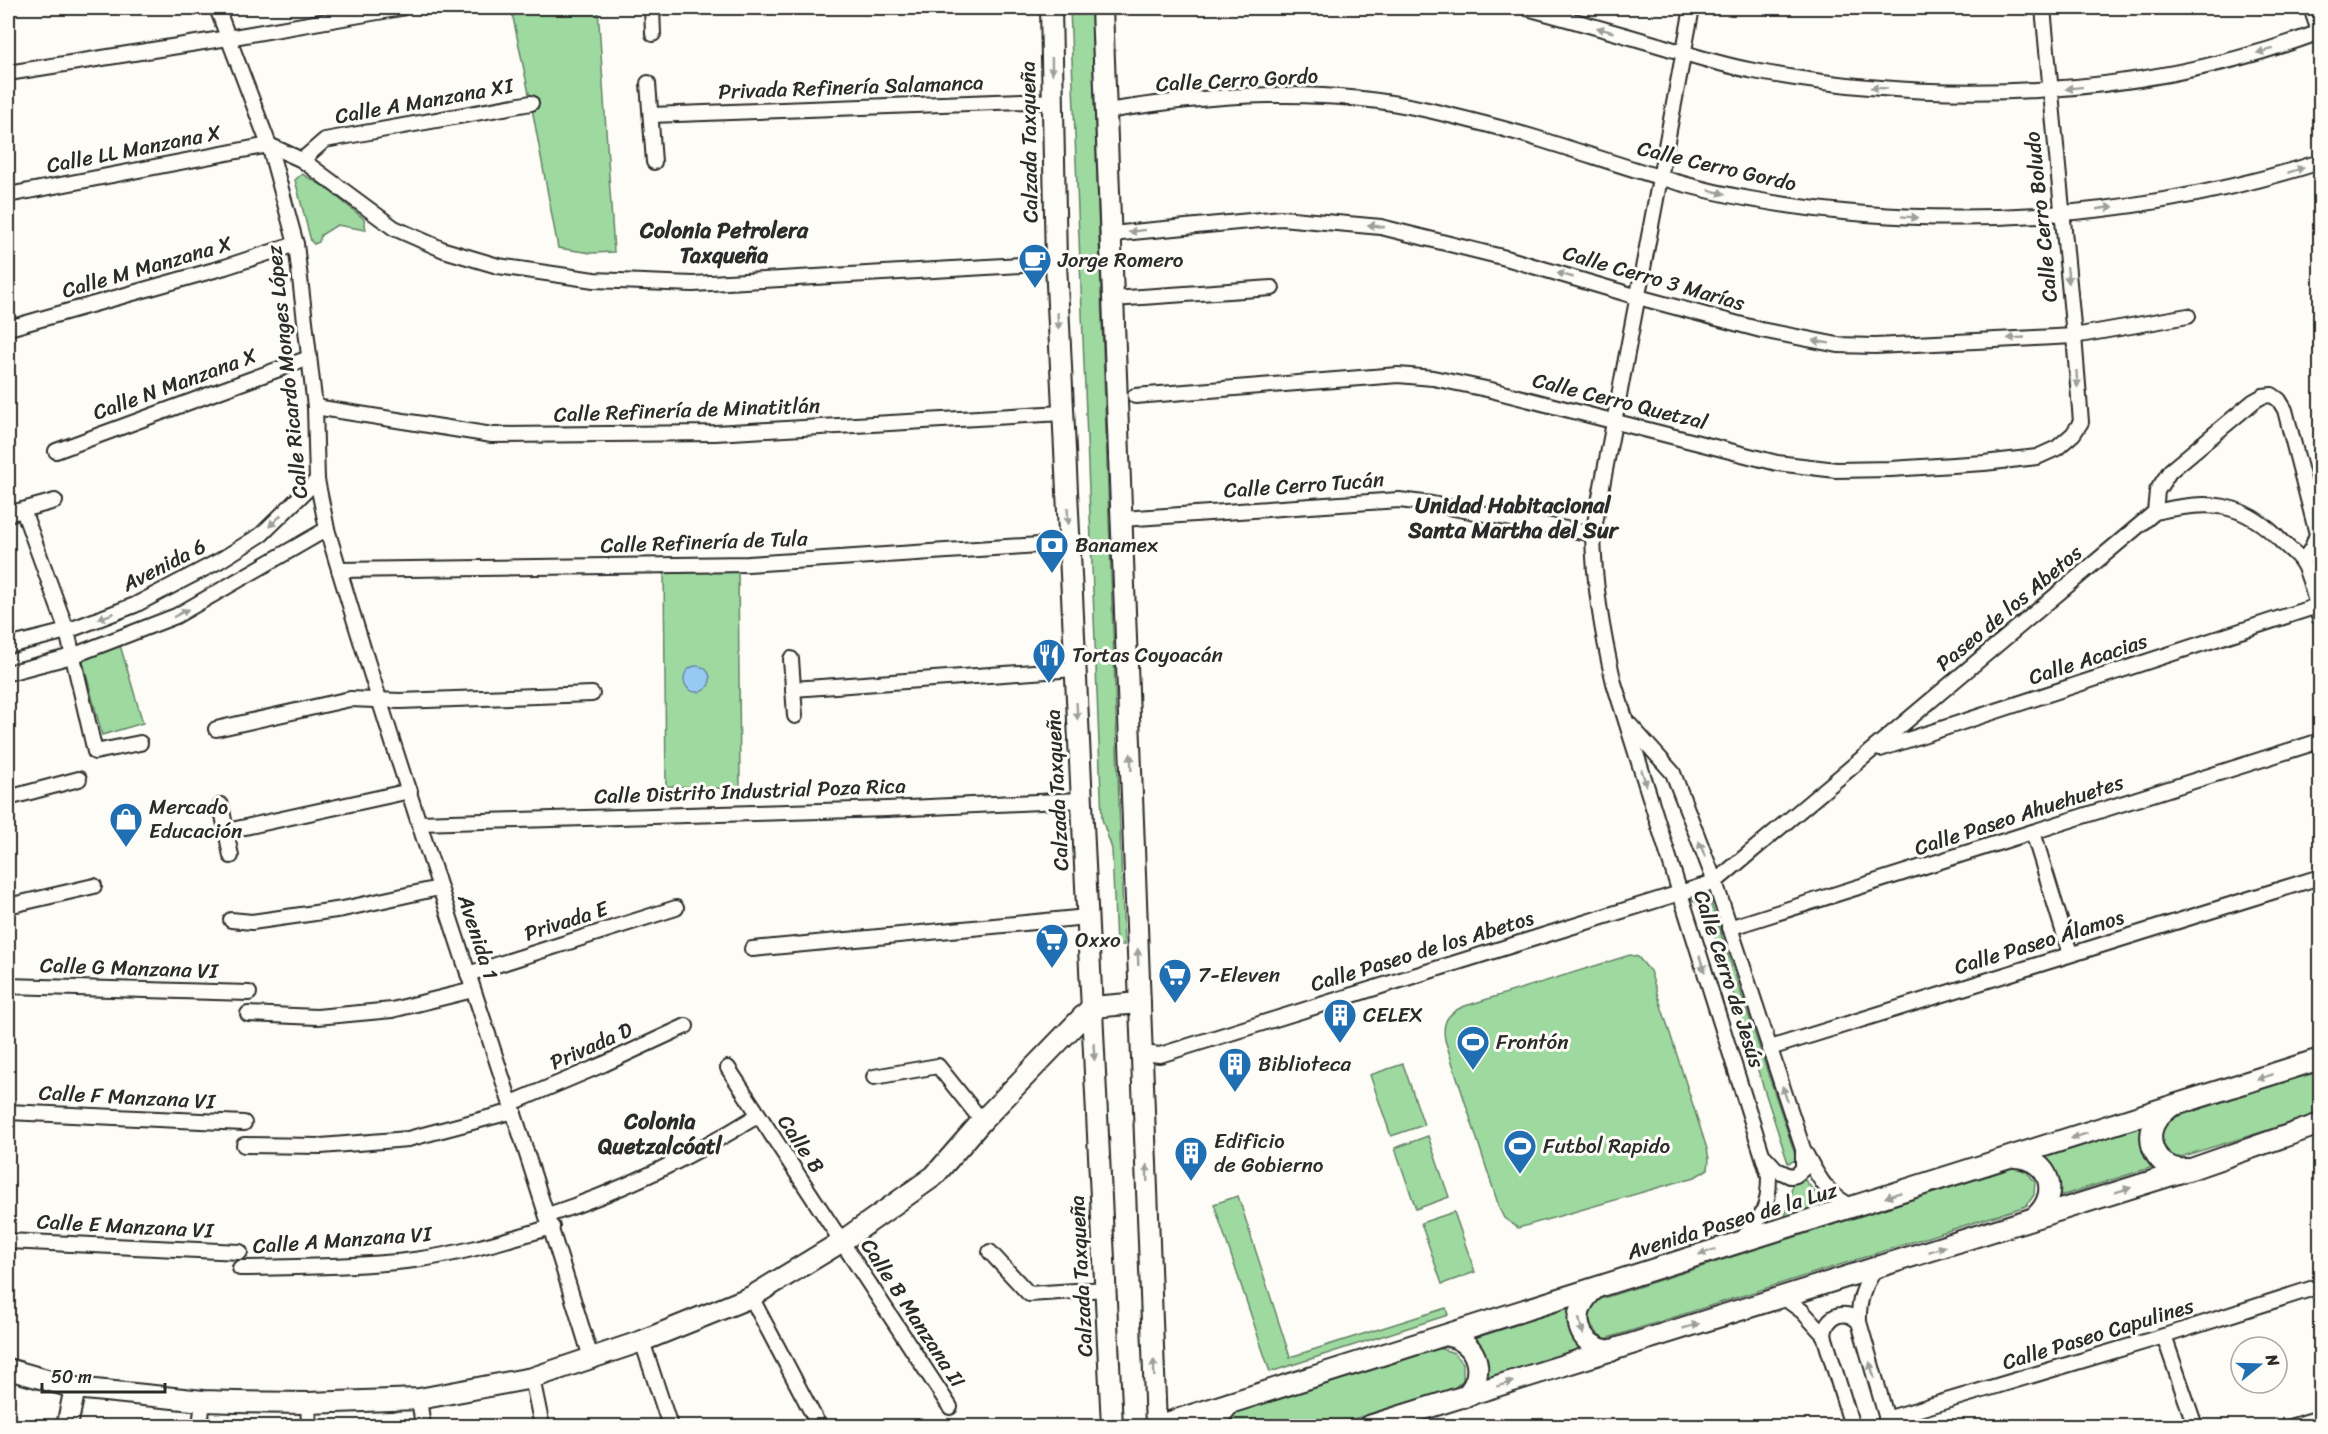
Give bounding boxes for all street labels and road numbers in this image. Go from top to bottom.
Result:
street label: Calle Cerro Gordo [1155,57,1319,103]
street label: Calzada Taxqueña [1009,60,1049,223]
street label: Privada Refinería Salamanca [718,63,985,111]
street label: Calle A Manzana XI [332,66,518,135]
street label: Calle LL Manzana X [43,113,225,185]
street label: Calle Cerro Gordo [1634,129,1800,203]
street label: Calle Cerro Boludo [2013,129,2069,304]
street label: Calle M Manzana X [57,224,237,310]
street label: Calle Cerro 3 Marías [1559,234,1750,322]
street label: Calle Ricardo Monges López [255,242,319,501]
street label: Calle N Manzana X [87,337,263,431]
street label: Calle Cerro Quetzal [1529,361,1712,441]
street label: Calle Refinería de Minatitlán [553,386,821,434]
street label: Calle Cerro Tucán [1223,460,1385,510]
street label: Calle Refinería de Tula [600,519,809,565]
street label: Avenida 6 [114,528,213,603]
street label: Paseo de los Abetos [1927,535,2091,681]
street label: Calle Acacias [2024,622,2153,696]
street label: Calzada Taxqueña [1034,708,1080,872]
street label: Calle Paseo Ahuehuetes [1909,763,2129,867]
street label: Calle Distrito Industrial Poza Rica [594,767,907,815]
street label: Calle Cerro de Jesús [1682,885,1776,1073]
street label: Avenida 1 [446,889,510,984]
street label: Privada E [519,889,614,952]
street label: Calle Paseo Álamos [1949,898,2129,986]
street label: Calle Paseo de los Abetos [1306,899,1539,1003]
street label: Calle G Manzana VI [39,946,220,990]
street label: Privada D [543,1011,639,1081]
street label: Calle F Manzana VI [38,1073,218,1121]
street label: Calle B [767,1106,835,1182]
street label: Avenida Paseo de la Luz [1621,1171,1843,1271]
street label: Calzada Taxqueña [1058,1194,1104,1358]
street label: Calle E Manzana VI [36,1202,216,1250]
street label: Calle A Manzana VI [251,1215,434,1265]
street label: Calle B Manzana II [850,1230,976,1396]
street label: Calle Paseo Capulines [1997,1287,2199,1381]

